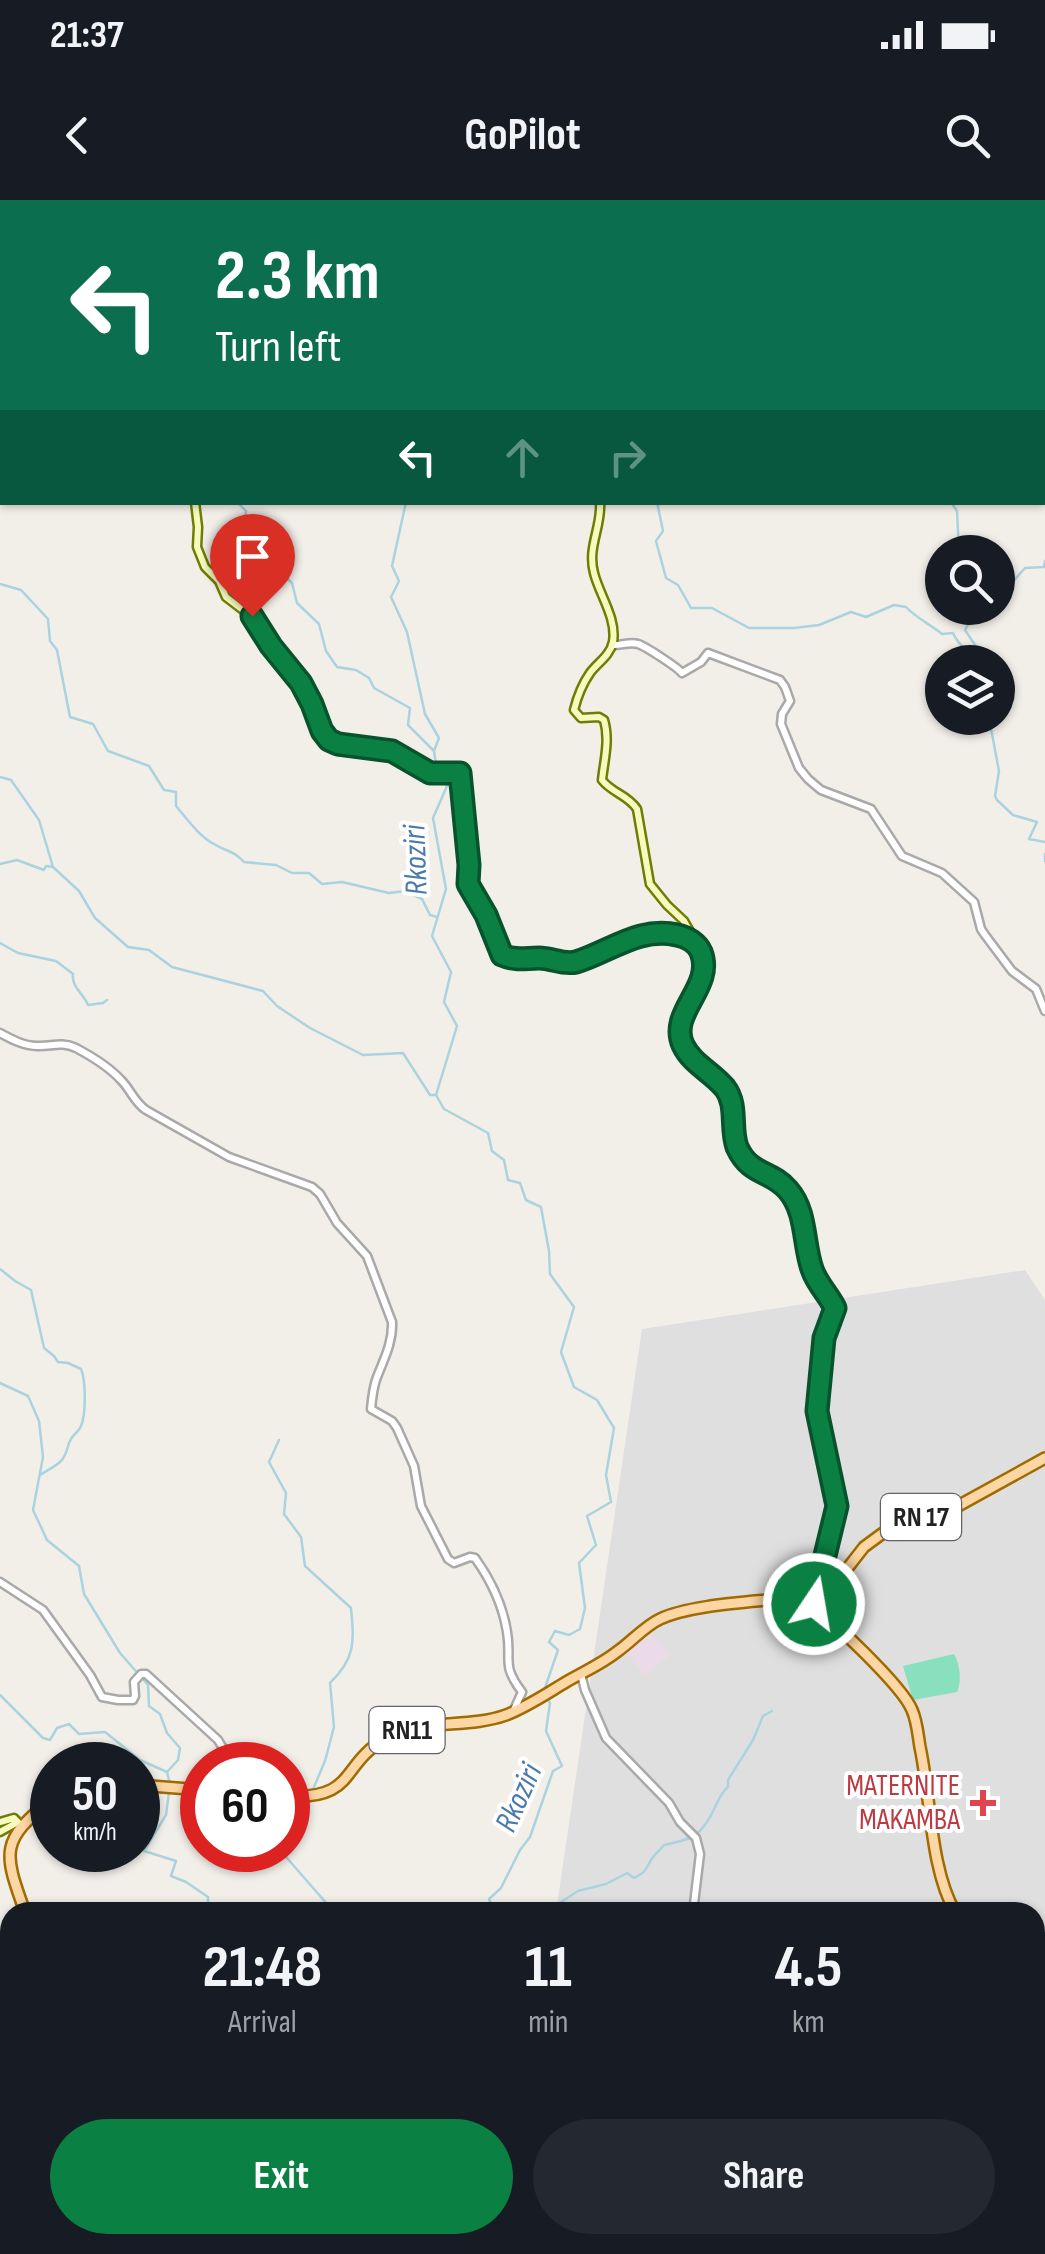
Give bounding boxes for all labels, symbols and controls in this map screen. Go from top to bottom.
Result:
text: 21:37 [50,13,124,58]
icon: back [50,108,105,163]
text: GoPilot [464,108,581,163]
icon: search [940,108,995,163]
text: 2.3 km [215,235,380,319]
icon: left [50,240,180,370]
text: Turn left [215,320,341,375]
icon: left [390,430,445,485]
icon: ahead [495,430,550,485]
icon: right [600,430,655,485]
pin [210,514,295,617]
icon: arrive [225,529,280,584]
map controls [925,535,1015,735]
button: search [925,535,1015,625]
button: layers [925,645,1015,735]
water label: Rkoziri [395,823,437,896]
road number: RN 17 [881,1494,961,1540]
position arrow [762,1552,866,1656]
road number: RN11 [370,1707,444,1753]
speed limit sign: 60 [180,1742,310,1872]
water label: Rkoziri [487,1757,552,1838]
text: 50 [72,1765,118,1825]
place label: MATERNITE MAKAMBA [846,1768,960,1838]
marker: MATERNITE MAKAMBA [970,1790,996,1816]
text: km/h [73,1817,117,1848]
text: 21:48 [203,1932,322,2004]
text: 11 [525,1932,572,2004]
text: 4.5 [774,1932,842,2004]
text: Arrival [228,2003,297,2042]
text: min [528,2003,568,2042]
text: km [792,2003,825,2042]
button: Exit [50,2119,513,2234]
button: Share [533,2119,995,2234]

